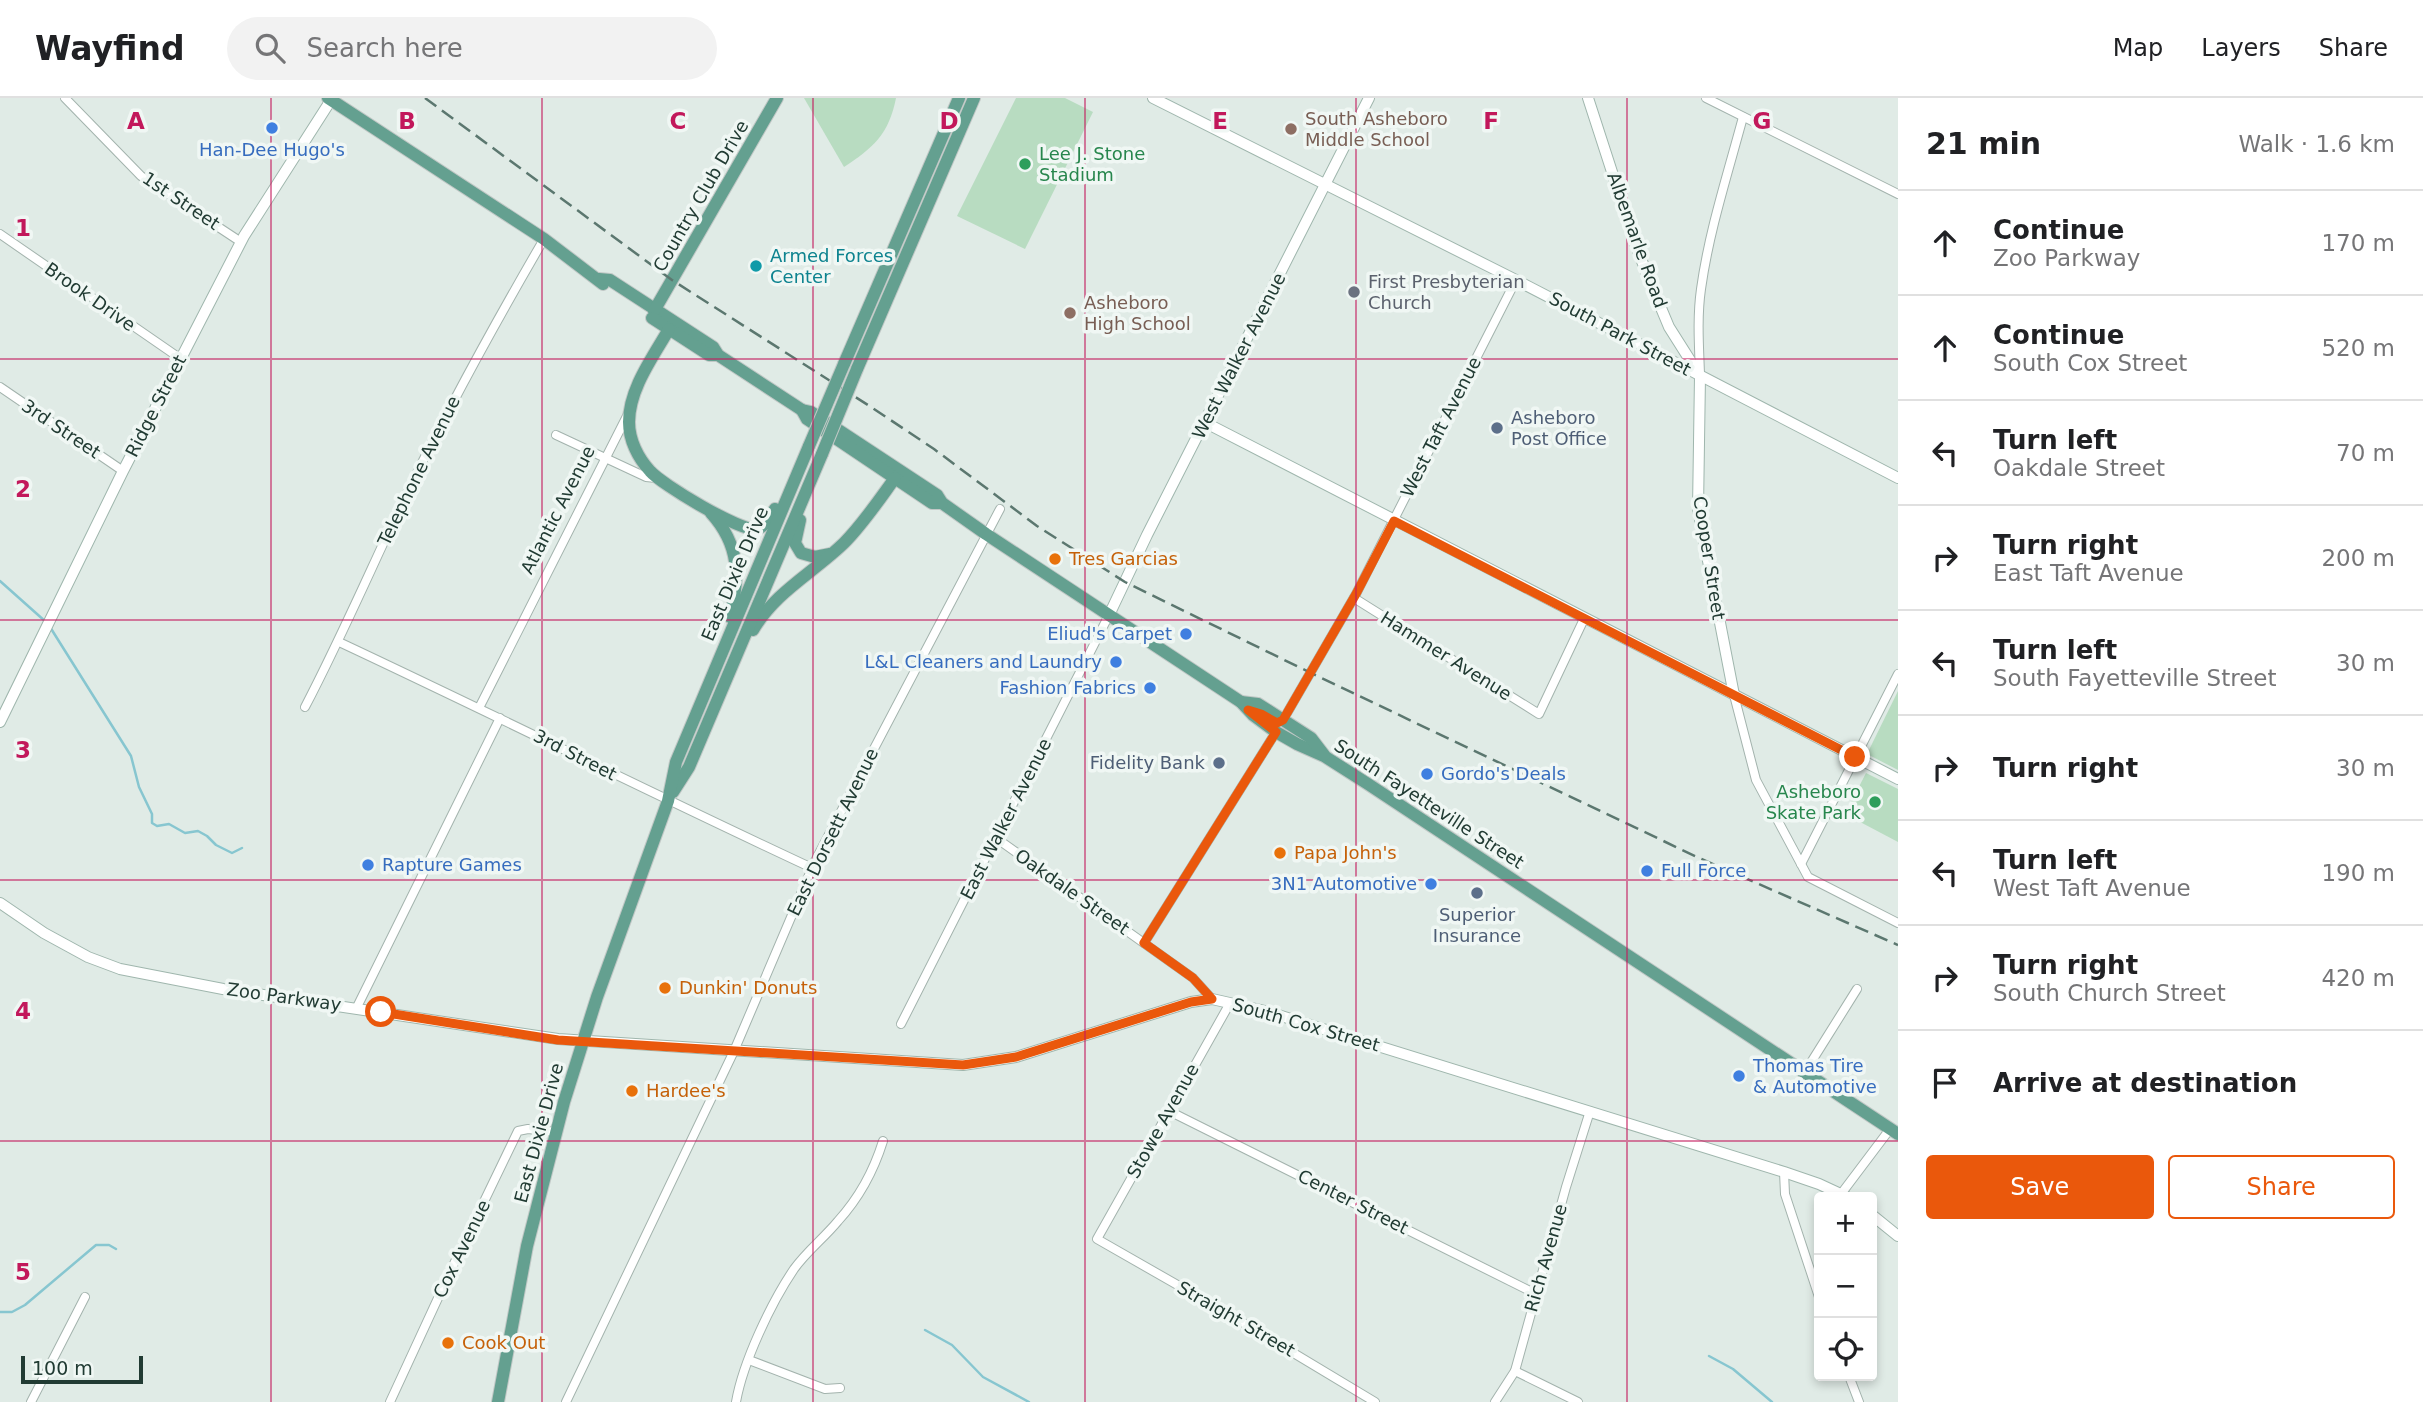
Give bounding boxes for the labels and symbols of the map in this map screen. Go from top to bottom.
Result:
text: A [127,108,145,134]
text: B [398,108,416,134]
text: D [939,108,959,134]
text: E [1212,108,1228,134]
place label: South Asheboro Middle School [1305,108,1448,150]
text: F [1483,108,1499,134]
text: G [1753,108,1771,134]
street label: Country Club Drive [649,116,753,276]
marker: Han-Dee Hugo's [264,120,280,136]
marker: South Asheboro Middle School [1283,121,1299,137]
place label: Han-Dee Hugo's [199,139,345,160]
place label: Lee J. Stone Stadium [1039,143,1145,185]
marker: Lee J. Stone Stadium [1017,156,1033,172]
street label: 1st Street [139,167,224,234]
street label: Albemarle Road [1603,169,1672,310]
text: 1 [15,215,31,241]
place label: Armed Forces Center [770,245,893,287]
street label: Brook Drive [41,258,140,335]
marker: Armed Forces Center [748,258,764,274]
street label: West Walker Avenue [1188,269,1290,442]
place label: First Presbyterian Church [1368,271,1525,313]
marker: First Presbyterian Church [1346,284,1362,300]
street label: South Park Street [1546,287,1695,380]
place label: Asheboro High School [1084,292,1191,334]
marker: Asheboro High School [1062,305,1078,321]
street label: Ridge Street [121,351,190,460]
street label: West Taft Avenue [1396,353,1485,500]
street label: Telephone Avenue [373,392,464,550]
street label: 3rd Street [18,395,105,463]
place label: Asheboro Post Office [1511,407,1607,449]
marker: Asheboro Post Office [1489,420,1505,436]
street label: Atlantic Avenue [516,442,599,577]
text: 2 [15,476,31,502]
street label: Cooper Street [1689,495,1730,621]
street label: East Dixie Drive [697,503,772,644]
place label: Tres Garcias [1068,548,1178,569]
marker: Tres Garcias [1047,551,1063,567]
street label: Hammer Avenue [1377,607,1516,704]
place label: Eliud's Carpet [1047,623,1172,644]
marker: Eliud's Carpet [1178,626,1194,642]
place label: L&L Cleaners and Laundry [865,651,1102,672]
marker: L&L Cleaners and Laundry [1108,654,1124,670]
place label: Fashion Fabrics [1000,677,1136,698]
marker: Fashion Fabrics [1142,680,1158,696]
street label: 3rd Street [530,725,620,784]
street label: South Fayetteville Street [1331,734,1528,873]
street label: East Walker Avenue [956,735,1055,903]
text: 3 [15,737,31,763]
route end [1839,741,1870,772]
street label: East Dorsett Avenue [783,744,882,919]
place label: Fidelity Bank [1090,752,1206,773]
marker: Fidelity Bank [1211,755,1227,771]
place label: Gordo's Deals [1441,763,1566,784]
marker: Gordo's Deals [1419,766,1435,782]
place label: Asheboro Skate Park [1766,781,1862,823]
marker: Asheboro Skate Park [1867,794,1883,810]
place label: Papa John's [1294,842,1397,863]
street label: Oakdale Street [1011,844,1133,939]
marker: Papa John's [1272,845,1288,861]
place label: Rapture Games [382,854,522,875]
marker: Rapture Games [360,857,376,873]
place label: Full Force [1661,860,1746,881]
marker: Full Force [1639,863,1655,879]
place label: 3N1 Automotive [1271,873,1417,894]
marker: 3N1 Automotive [1423,876,1439,892]
marker: Superior Insurance [1469,885,1485,901]
place label: Superior Insurance [1433,904,1521,946]
place label: Dunkin' Donuts [679,977,817,998]
street label: Zoo Parkway [225,978,343,1015]
marker: Dunkin' Donuts [657,980,673,996]
street label: South Cox Street [1230,993,1382,1056]
route start [365,996,396,1027]
text: 4 [15,998,31,1024]
place label: Thomas Tire & Automotive [1752,1055,1877,1097]
street label: Stowe Avenue [1122,1060,1203,1182]
street label: East Dixie Drive [510,1061,567,1205]
marker: Thomas Tire & Automotive [1731,1068,1747,1084]
place label: Hardee's [646,1080,726,1101]
marker: Hardee's [624,1083,640,1099]
street label: Center Street [1295,1165,1412,1238]
street label: Cox Avenue [429,1196,494,1301]
street label: Rich Avenue [1520,1201,1571,1314]
text: 5 [15,1259,31,1285]
street label: Straight Street [1174,1276,1299,1361]
place label: Cook Out [462,1332,545,1353]
marker: Cook Out [440,1335,456,1351]
scale bar [21,1353,144,1385]

